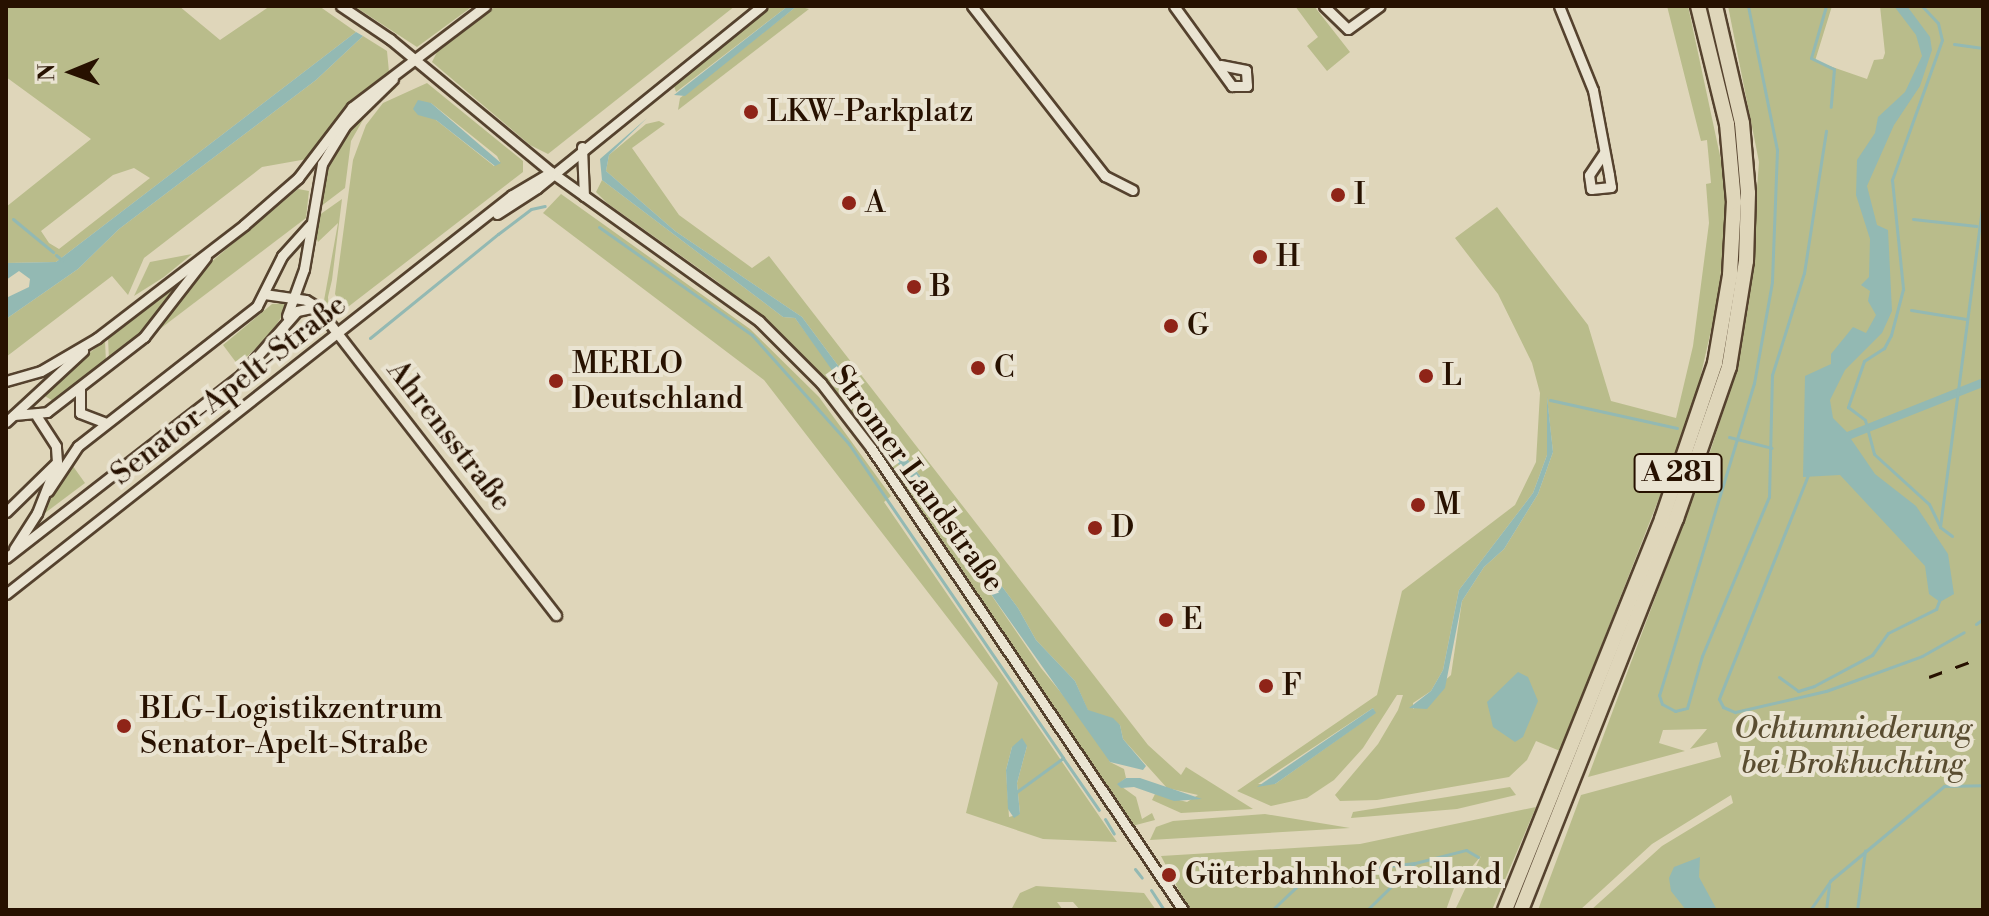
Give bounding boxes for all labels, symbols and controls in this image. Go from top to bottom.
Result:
north arrow [32,32,112,112]
text: N [34,63,61,81]
place label: LKW-Parkplatz [767,94,973,130]
marker: LKW-Parkplatz [742,103,760,121]
place label: I [1354,177,1365,213]
place label: A [865,185,886,221]
marker: I [1329,186,1347,204]
marker: A [840,194,858,212]
place label: H [1276,239,1300,275]
marker: H [1251,248,1269,266]
place label: B [930,269,951,305]
marker: B [905,278,923,296]
street label: Senator-Apelt-Straße [104,287,354,493]
place label: G [1187,308,1209,344]
marker: G [1162,317,1180,335]
place label: MERLO Deutschland [572,346,743,416]
place label: C [994,350,1015,386]
street label: Ahrensstraße [379,353,519,519]
street label: Stromer Landstraße [823,358,1011,600]
place label: L [1442,358,1462,394]
marker: C [969,359,987,377]
marker: L [1417,367,1435,385]
marker: MERLO Deutschland [547,372,565,390]
road number: A 281 [1632,449,1724,497]
place label: M [1434,487,1461,523]
marker: M [1409,496,1427,514]
place label: D [1111,510,1134,546]
marker: D [1086,519,1104,537]
place label: E [1182,602,1203,638]
marker: E [1157,611,1175,629]
place label: F [1282,668,1302,704]
marker: F [1257,677,1275,695]
place label: BLG-Logistikzentrum Senator-Apelt-Straße [140,691,443,762]
park label: Ochtumniederung bei Brokhuchting [1734,711,1972,782]
marker: BLG-Logistikzentrum Senator-Apelt-Straße [115,717,133,735]
place label: Güterbahnhof Grolland [1185,857,1501,893]
marker: Güterbahnhof Grolland [1160,866,1178,884]

